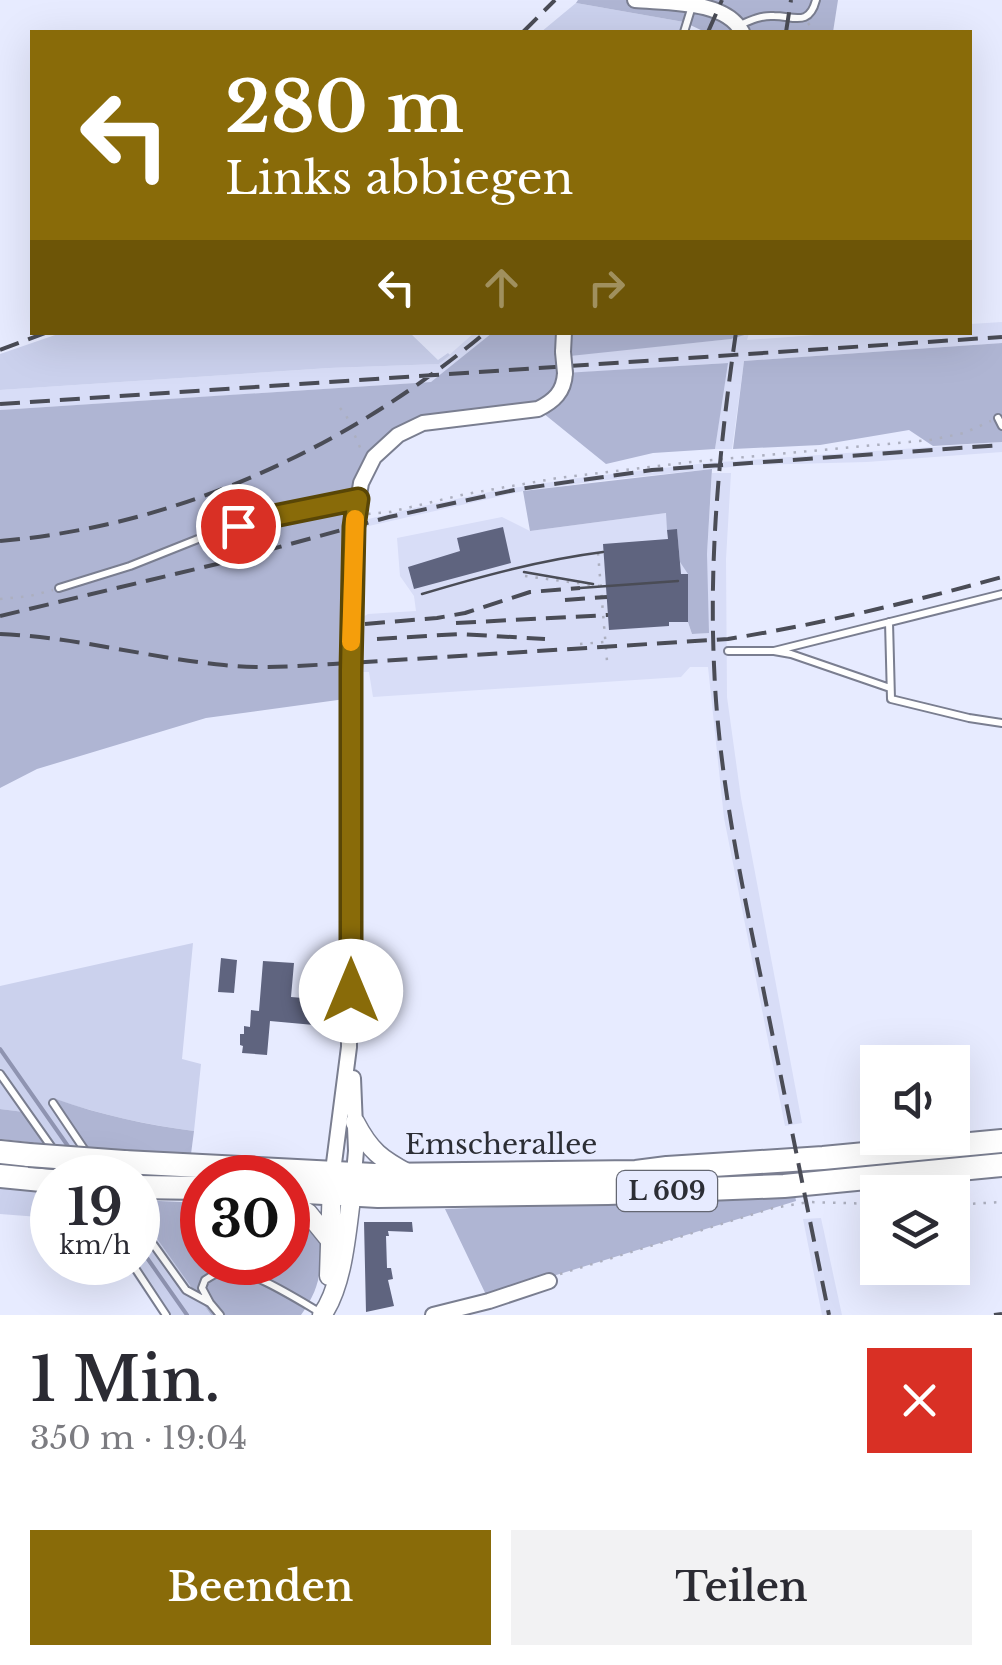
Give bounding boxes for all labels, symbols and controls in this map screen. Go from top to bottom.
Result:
text: 280 m [225,64,464,151]
icon: left [60,70,190,200]
text: Links abbiegen [225,150,574,206]
icon: left [369,260,424,315]
icon: ahead [474,260,529,315]
icon: right [579,260,634,315]
pin [196,484,281,569]
icon: arrive [211,499,266,554]
position arrow [299,939,403,1043]
map controls [860,1045,970,1285]
button: sound [860,1045,970,1155]
street label: Emscherallee [405,1127,597,1162]
speed limit sign: 30 [180,1155,310,1285]
road number: L 609 [617,1171,717,1211]
button: layers [860,1175,970,1285]
text: 19 [67,1176,123,1239]
text: km/h [60,1230,130,1261]
text: 1 Min. [30,1343,220,1417]
button: close [867,1348,972,1453]
text: 350 m · 19:04 [30,1418,247,1458]
button: Beenden [30,1530,491,1645]
button: Teilen [511,1530,972,1645]

